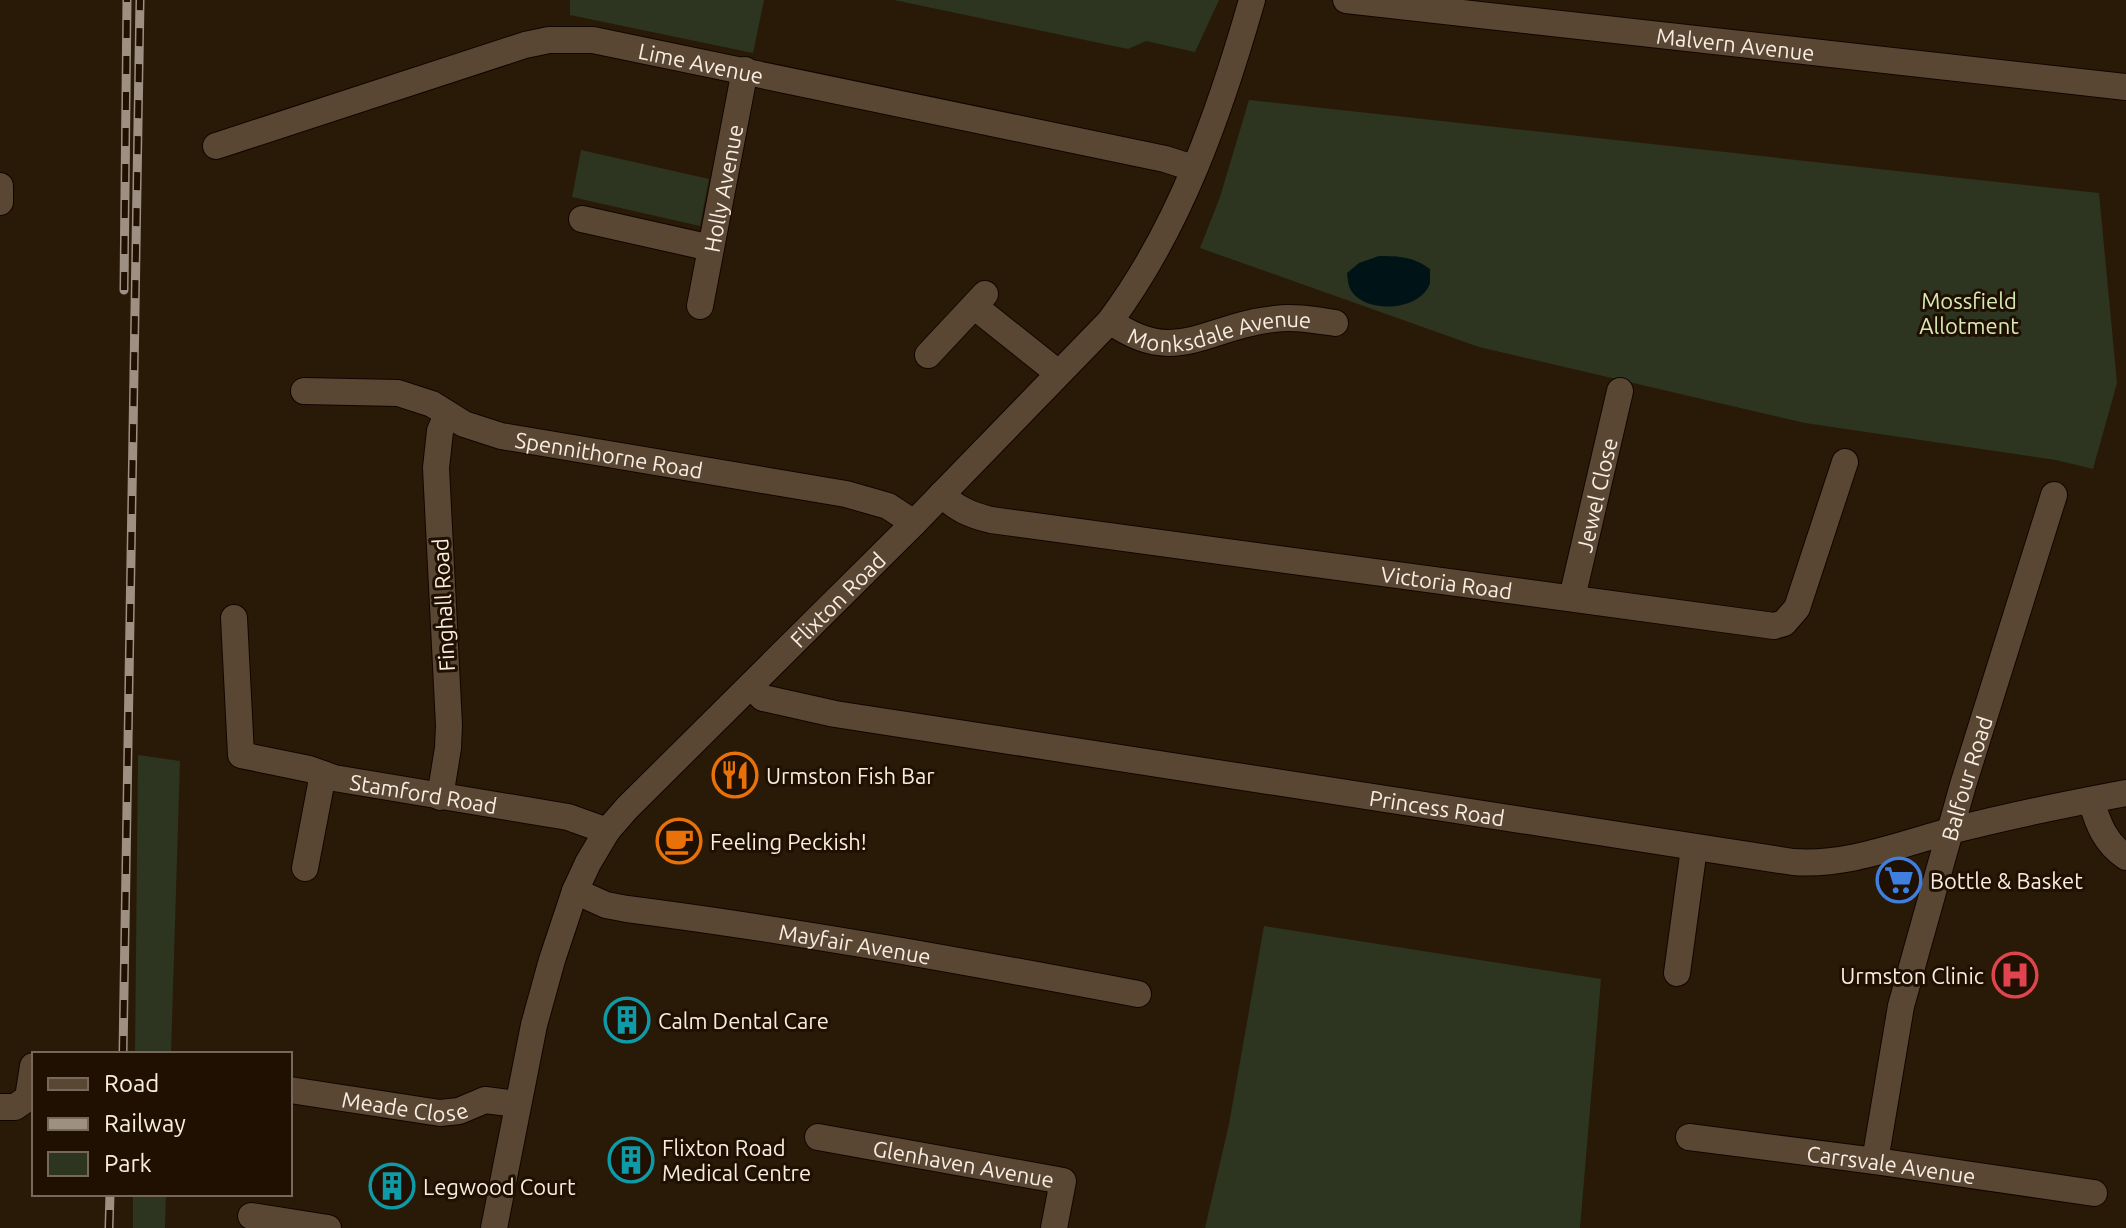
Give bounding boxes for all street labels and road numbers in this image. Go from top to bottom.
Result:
street label: Malvern Avenue [1655,22,1816,65]
street label: Lime Avenue [636,37,766,88]
street label: Holly Avenue [698,122,747,254]
street label: Monksdale Avenue [1125,305,1312,356]
street label: Spennithorne Road [513,426,705,482]
street label: Jewel Close [1571,435,1621,554]
street label: Finghall Road [427,538,459,672]
street label: Flixton Road [785,547,890,652]
street label: Victoria Road [1379,560,1514,603]
street label: Balfour Road [1936,713,1996,843]
street label: Stamford Road [348,768,499,817]
street label: Princess Road [1368,784,1507,830]
street label: Mayfair Avenue [777,918,933,968]
street label: Meade Close [340,1086,472,1126]
street label: Glenhaven Avenue [871,1135,1056,1192]
street label: Carrsvale Avenue [1805,1140,1977,1188]

